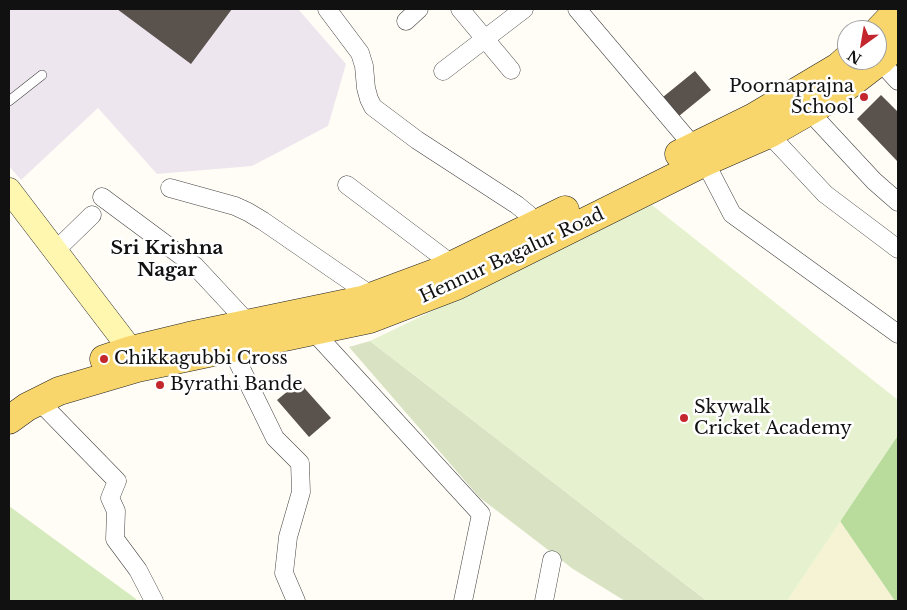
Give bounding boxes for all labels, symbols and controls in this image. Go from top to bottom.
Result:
north arrow [837,20,887,70]
text: N [844,46,865,68]
place label: Poornaprajna School [729,76,854,118]
marker: Poornaprajna School [858,91,870,103]
street label: Hennur Bagalur Road [416,204,608,308]
district label: Sri Krishna Nagar [110,238,224,282]
place label: Chikkagubbi Cross [114,348,288,370]
marker: Chikkagubbi Cross [98,353,110,365]
place label: Byrathi Bande [170,374,303,396]
marker: Byrathi Bande [154,379,166,391]
place label: Skywalk Cricket Academy [694,397,852,439]
marker: Skywalk Cricket Academy [678,412,690,424]

